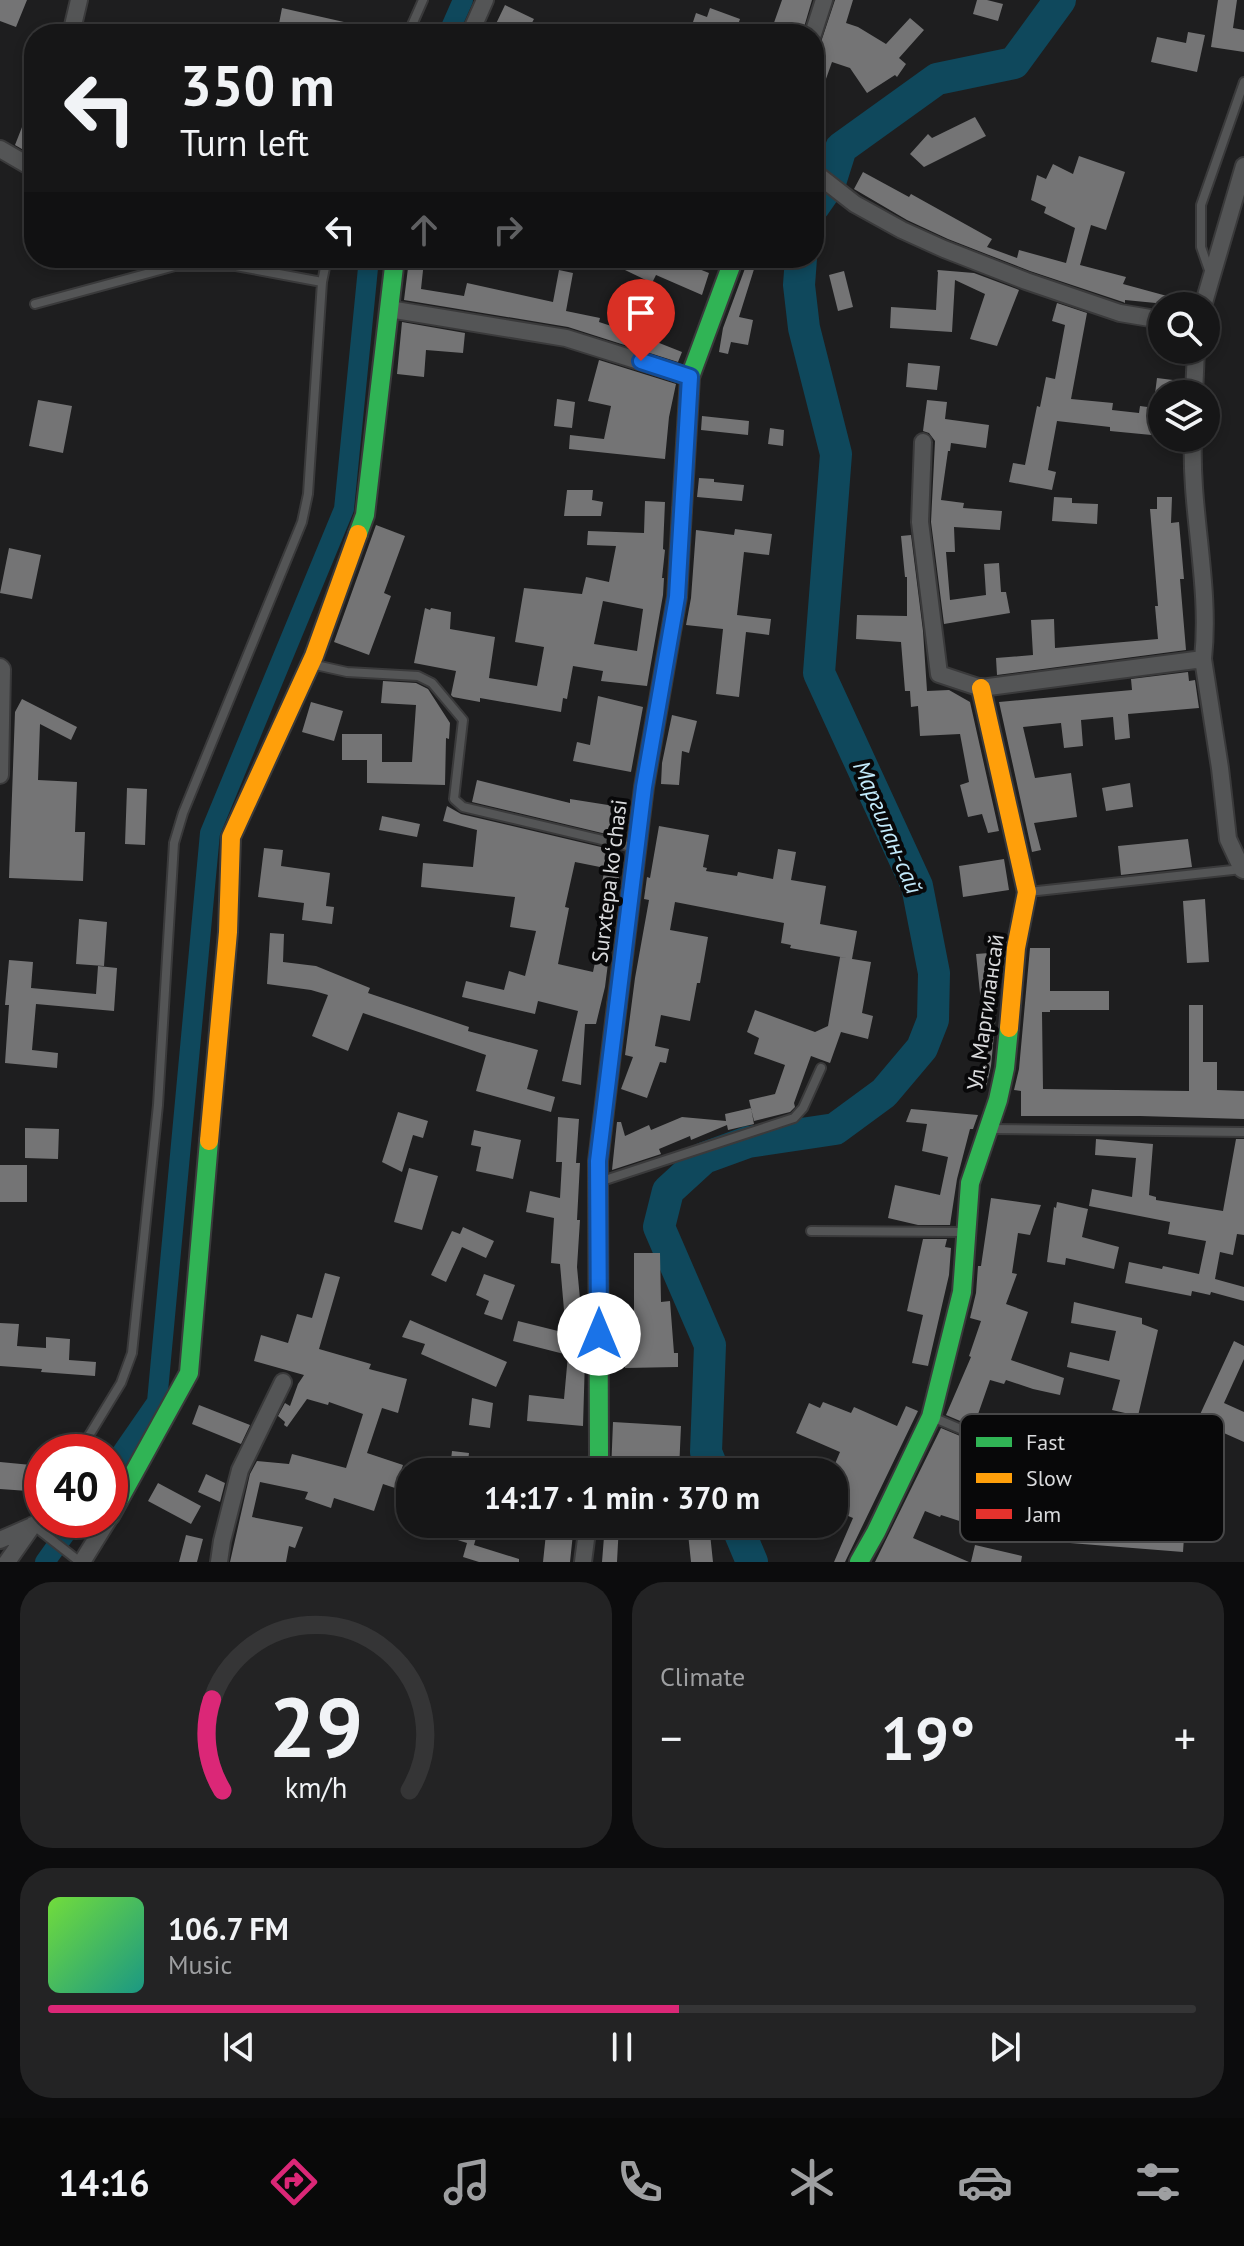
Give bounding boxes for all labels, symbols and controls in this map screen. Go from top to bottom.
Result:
text: 350 m [180,49,335,121]
icon: left [48,56,152,160]
text: Turn left [180,119,309,166]
icon: left [318,208,362,252]
icon: ahead [402,208,446,252]
icon: right [486,208,530,252]
pin [607,279,675,361]
icon: arrive [619,291,663,335]
map controls [1148,292,1220,452]
button: search [1148,292,1220,364]
button: layers [1148,380,1220,452]
water label: Маргилан-сай [846,756,930,898]
street label: Surxtepa koʻchasi [585,798,633,964]
street label: Ул. Маргилансай [960,932,1010,1092]
position arrow [557,1292,641,1376]
legend [960,1414,1224,1542]
text: Fast [1026,1428,1066,1456]
speed limit sign: 40 [24,1434,128,1538]
text: Slow [1026,1464,1072,1492]
text: 14:17 · 1 min · 370 m [484,1478,760,1517]
text: Jam [1025,1500,1061,1528]
text: Climate [660,1660,745,1693]
text: 29 [269,1672,363,1780]
text: 19° [881,1699,975,1777]
text: − [660,1709,682,1766]
text: + [1174,1709,1196,1766]
text: km/h [285,1769,347,1806]
text: 106.7 FM [168,1909,289,1948]
text: Music [168,1948,232,1981]
icon: previous [217,2025,261,2069]
icon: pause [600,2025,644,2069]
icon: next [983,2025,1027,2069]
icon: directions [266,2154,322,2210]
icon: music [439,2154,495,2210]
icon: phone [612,2154,668,2210]
icon: climate [784,2154,840,2210]
icon: car [957,2154,1013,2210]
icon: filters [1130,2154,1186,2210]
text: 14:16 [58,2159,150,2206]

